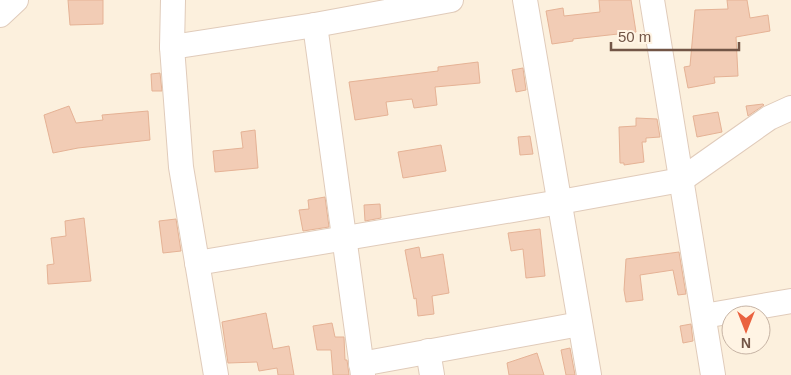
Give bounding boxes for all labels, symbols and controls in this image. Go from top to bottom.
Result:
scale bar [611,20,738,52]
text: 50 m [618,28,651,45]
north arrow [721,305,771,355]
text: N [741,335,751,351]

